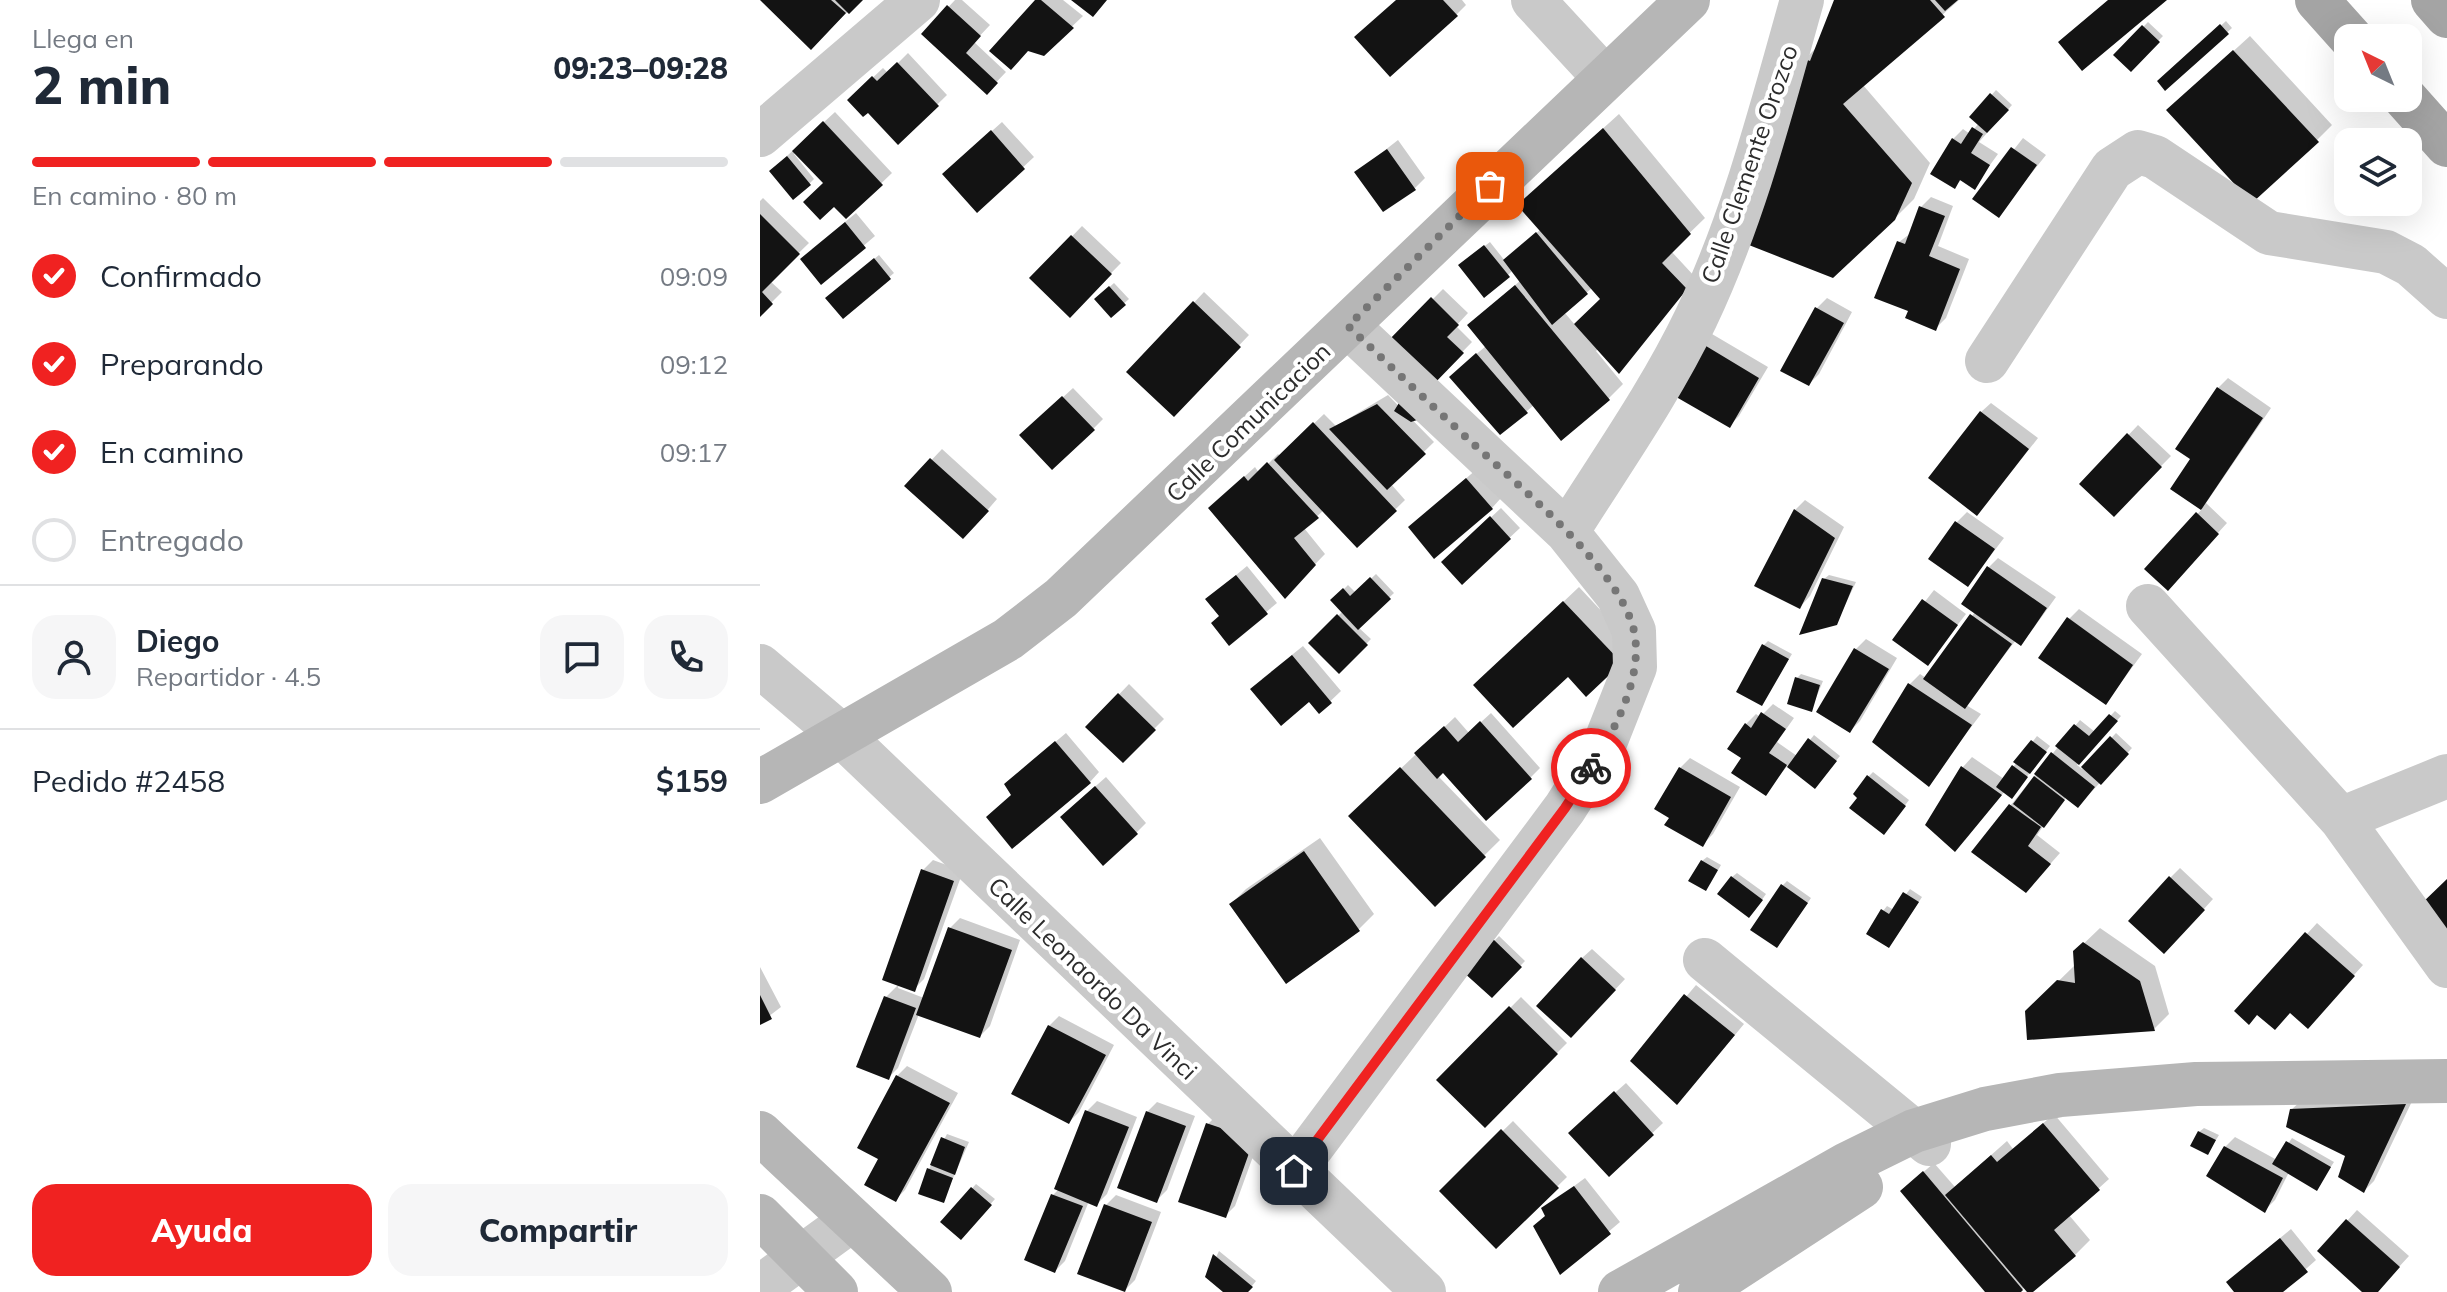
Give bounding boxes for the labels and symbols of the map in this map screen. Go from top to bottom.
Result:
north arrow [2334,24,2422,112]
street label: Calle Clemente Orozco [1694,41,1804,287]
pin [1456,152,1524,220]
street label: Calle Comunicacion [1160,336,1336,508]
courier [1551,728,1631,808]
street label: Calle Leonaordo Da Vinci [982,870,1204,1086]
pin [1260,1137,1328,1205]

